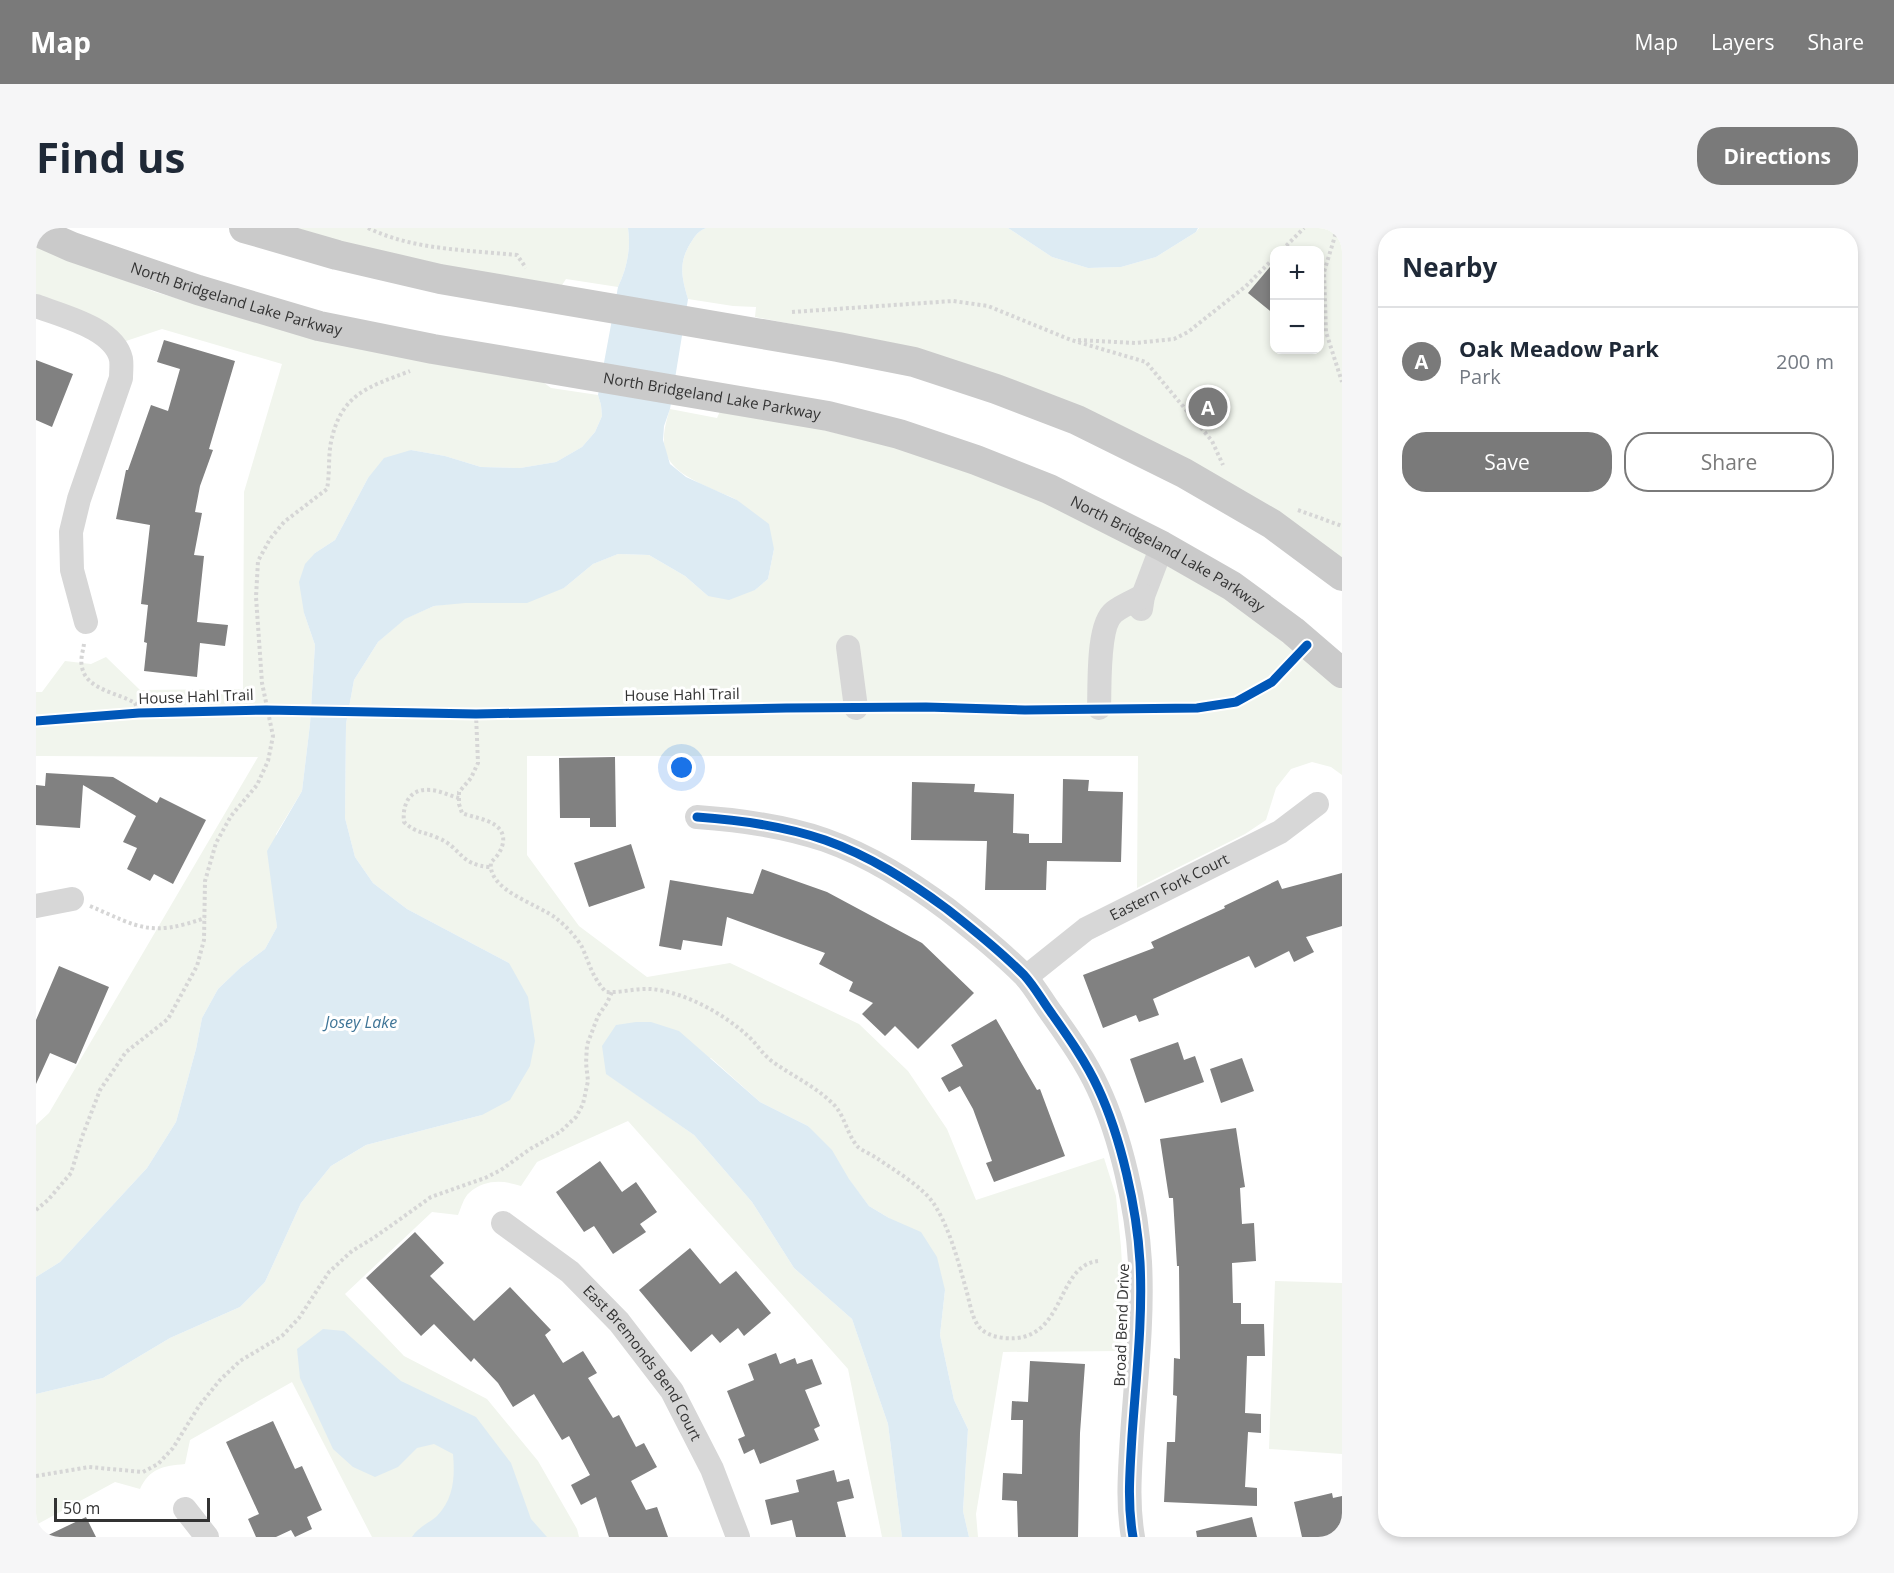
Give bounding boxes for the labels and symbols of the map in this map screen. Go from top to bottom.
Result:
street label: North Bridgeland Lake Parkway [128,257,344,340]
street label: North Bridgeland Lake Parkway [602,367,823,424]
pin: A [1188,384,1228,429]
street label: North Bridgeland Lake Parkway [1067,491,1270,616]
street label: House Hahl Trail [624,683,740,705]
street label: House Hahl Trail [138,684,254,708]
your location [667,753,696,782]
street label: Eastern Fork Court [1106,848,1232,925]
water label: Josey Lake [322,1011,397,1033]
street label: Broad Bend Drive [1109,1263,1133,1387]
street label: East Bremonds Bend Court [579,1280,707,1444]
scale bar [54,1495,210,1522]

